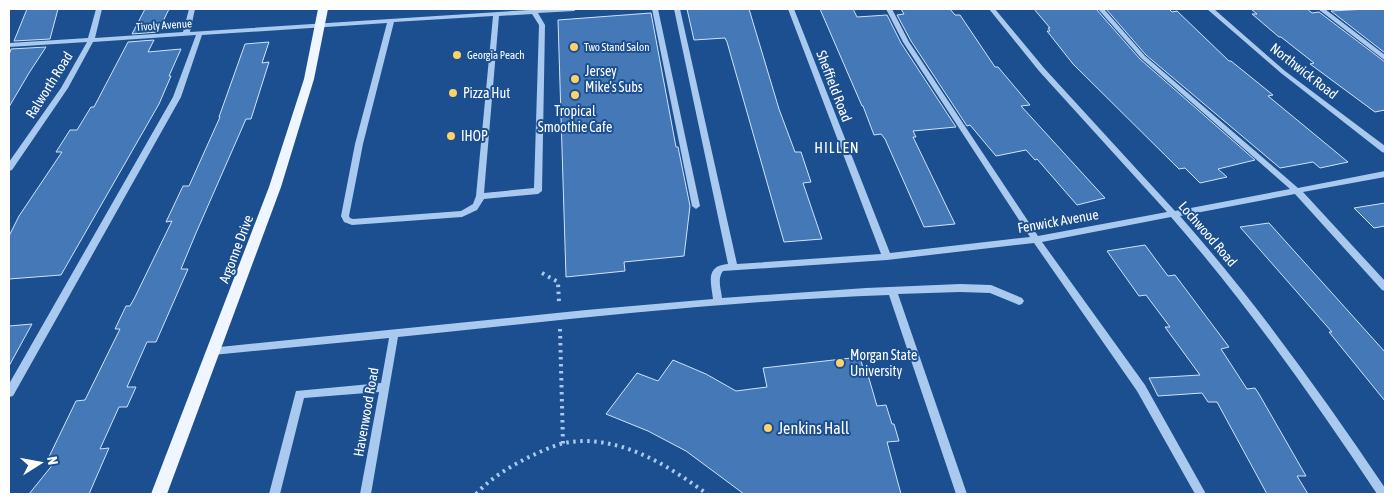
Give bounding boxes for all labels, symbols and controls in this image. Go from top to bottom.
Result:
street label: Tivoly Avenue [136,17,192,33]
street label: Northwick Road [1267,40,1341,102]
marker: Two Stand Salon [568,41,580,53]
place label: Two Stand Salon [584,41,650,53]
street label: Sheffield Road [813,48,855,124]
street label: Ralworth Road [22,49,76,121]
marker: Georgia Peach [451,49,463,61]
place label: Georgia Peach [467,49,525,61]
place label: Jersey Mike's Subs [585,63,643,95]
marker: Jersey Mike's Subs [569,73,581,85]
place label: Pizza Hut [463,85,510,101]
marker: Pizza Hut [447,87,459,99]
marker: Tropical Smoothie Cafe [569,89,581,101]
place label: Tropical Smoothie Cafe [538,103,612,135]
place label: IHOP [461,128,488,144]
marker: IHOP [445,130,457,142]
district label: HILLEN [814,139,860,156]
street label: Lochwood Road [1176,198,1240,270]
street label: Fenwick Avenue [1016,206,1100,236]
street label: Argonne Drive [216,213,256,285]
place label: Morgan State University [850,347,917,379]
marker: Morgan State University [834,357,846,369]
street label: Havenwood Road [350,366,382,458]
place label: Jenkins Hall [778,419,850,437]
marker: Jenkins Hall [762,422,774,434]
north arrow [15,438,65,488]
text: N [44,455,61,466]

